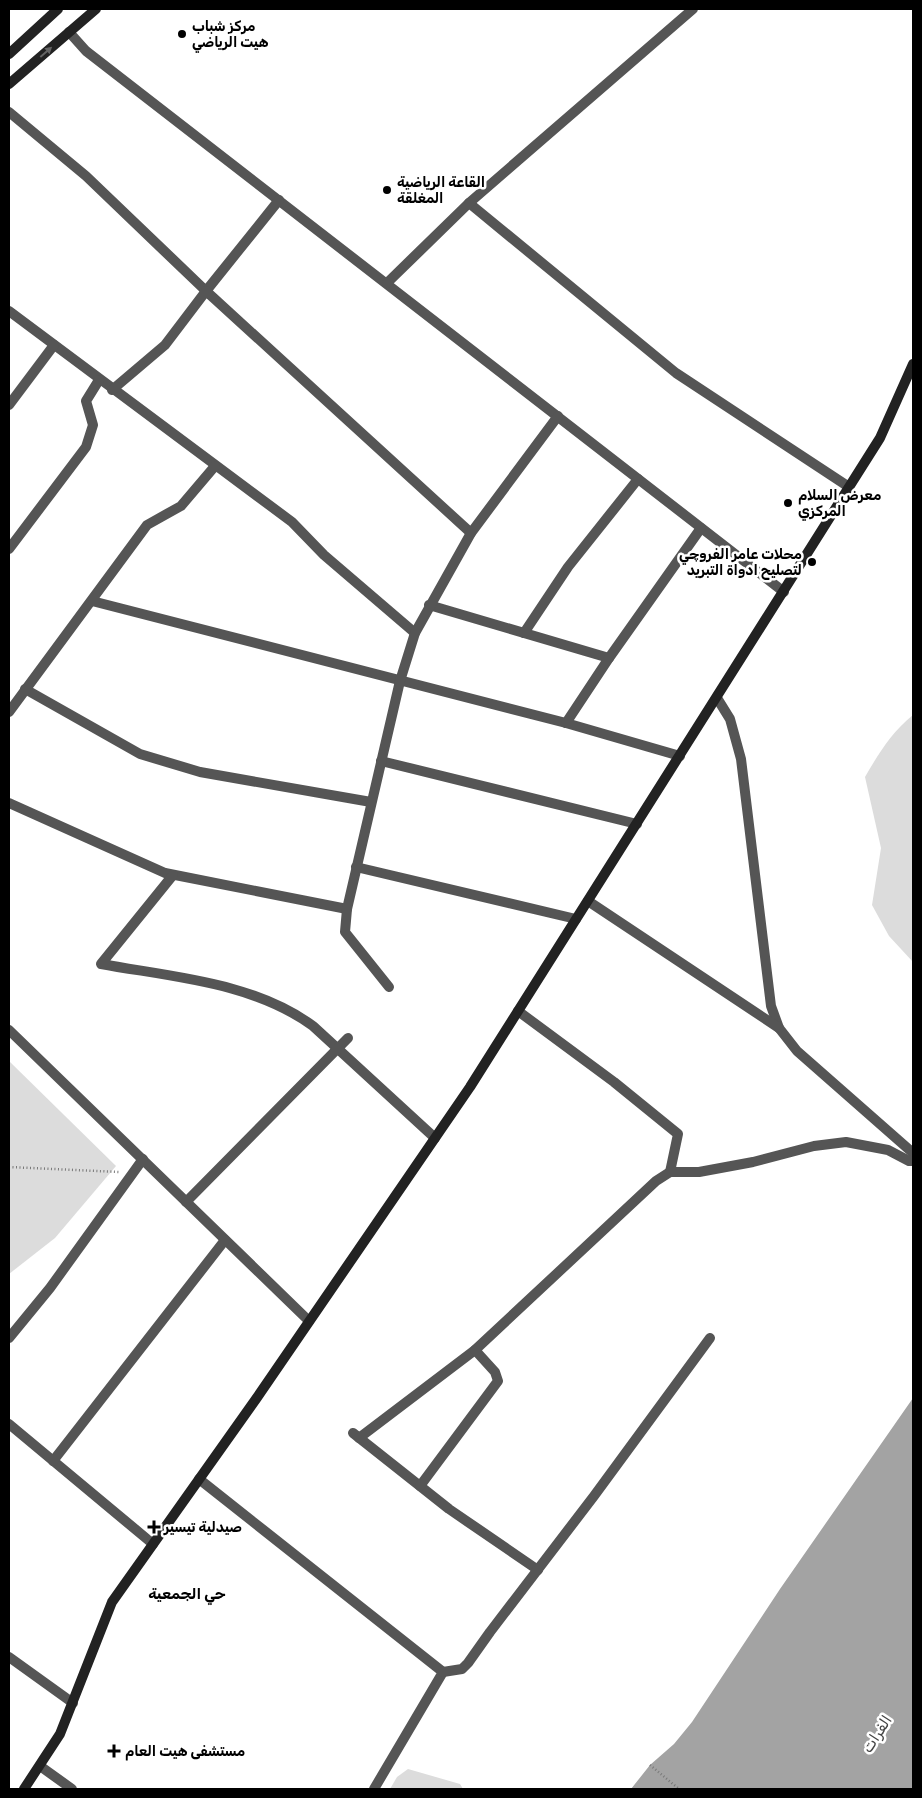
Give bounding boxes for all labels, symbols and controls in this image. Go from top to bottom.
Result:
place label: مركز شباب هيت الرياضي [192,18,269,53]
marker: مركز شباب هيت الرياضي [176,28,188,40]
one-way arrow [39,46,51,58]
place label: القاعة الرياضية المغلقة [397,174,485,207]
marker: القاعة الرياضية المغلقة [381,184,393,196]
place label: معرض السلام المركزي [798,487,881,521]
marker: معرض السلام المركزي [782,497,794,509]
place label: محلات عامر الفروچي لتصليح ادواة التبريد [679,546,802,580]
marker: محلات عامر الفروچي لتصليح ادواة التبريد [806,556,818,568]
place label: صيدلية تيسير [163,1519,242,1536]
marker: صيدلية تيسير [148,1521,160,1533]
district label: حي الجمعية [148,1585,226,1606]
water label: الفرات [858,1712,896,1756]
place label: مستشفى هيت العام [125,1743,245,1761]
marker: مستشفى هيت العام [107,1744,121,1758]

